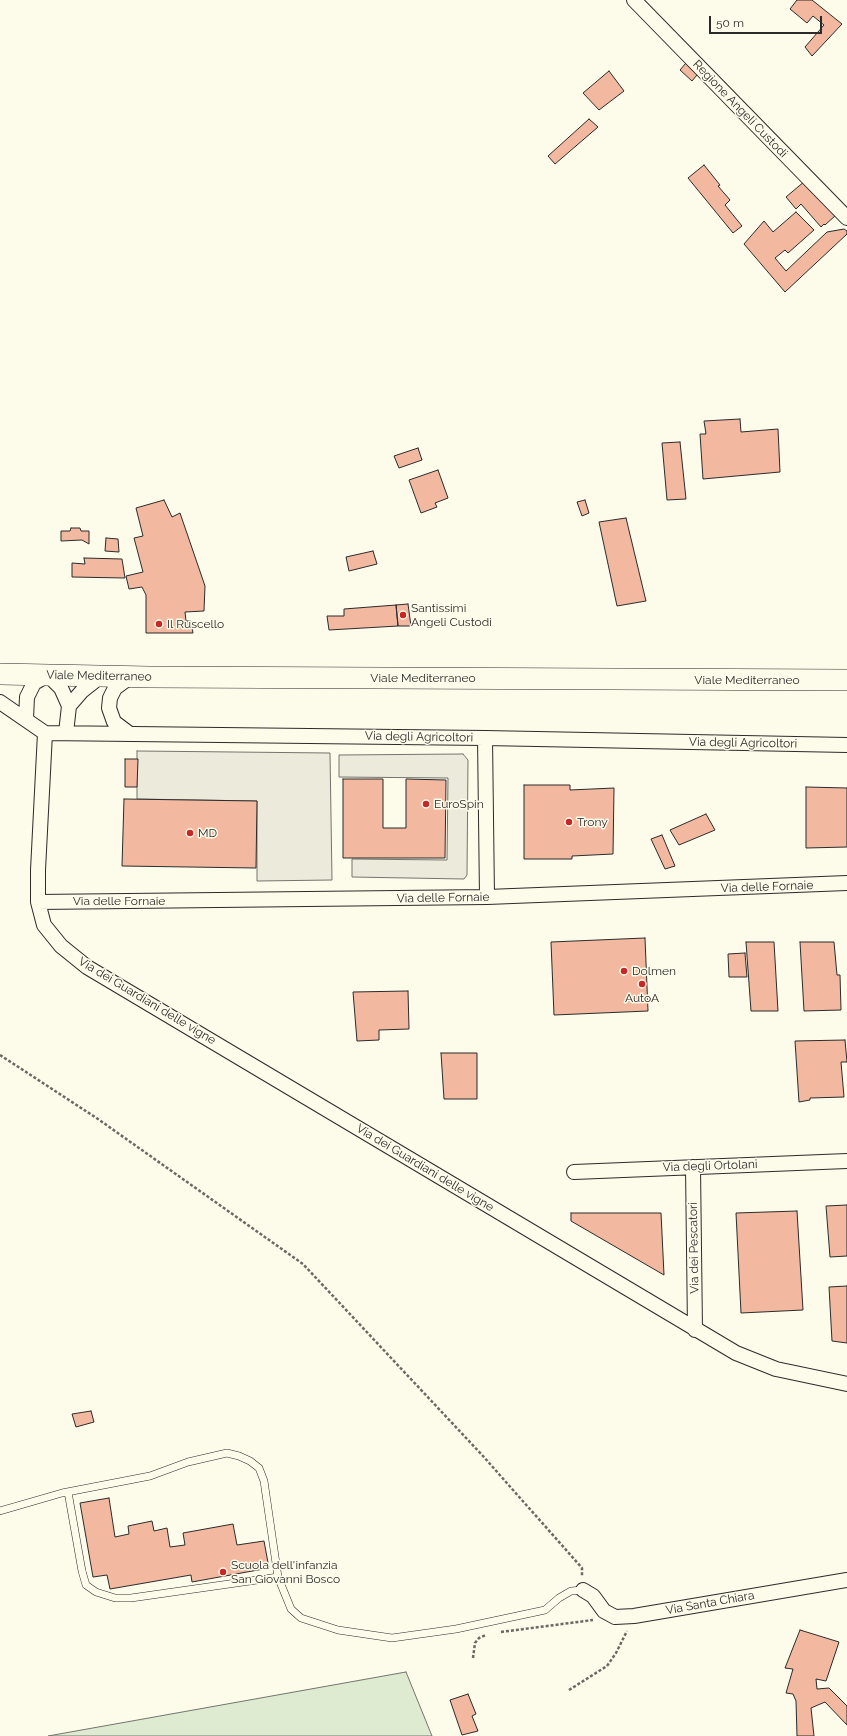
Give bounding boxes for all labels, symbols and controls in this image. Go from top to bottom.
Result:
scale bar [711,8,824,34]
text: 50 m [716,16,744,30]
street label: Regione Angeli Custodi [690,57,790,161]
place label: Santissimi Angeli Custodi [411,601,492,629]
marker: Santissimi Angeli Custodi [398,610,408,620]
place label: Il Ruscello [167,617,224,631]
marker: Il Ruscello [154,619,164,629]
street label: Viale Mediterraneo [46,668,152,684]
street label: Viale Mediterraneo [370,671,476,685]
street label: Viale Mediterraneo [694,673,800,687]
street label: Via degli Agricoltori [365,729,473,745]
street label: Via degli Agricoltori [689,735,797,751]
place label: EuroSpin [434,797,484,811]
marker: EuroSpin [421,799,431,809]
place label: Trony [577,815,608,829]
marker: Trony [564,817,574,827]
place label: MD [198,826,217,840]
marker: MD [185,828,195,838]
street label: Via delle Fornaie [720,878,814,896]
street label: Via delle Fornaie [397,890,489,906]
street label: Via delle Fornaie [73,894,165,908]
street label: Via dei Guardiani delle vigne [76,954,218,1048]
place label: Dolmen [632,964,676,978]
marker: Dolmen [619,966,629,976]
marker: AutoA [637,979,647,989]
place label: AutoA [625,991,659,1005]
street label: Via dei Guardiani delle vigne [354,1121,496,1215]
street label: Via degli Ortolani [662,1157,758,1175]
street label: Via dei Pescatori [686,1202,702,1294]
place label: Scuola dell'infanzia San Giovanni Bosco [231,1558,340,1586]
marker: Scuola dell'infanzia San Giovanni Bosco [218,1567,228,1577]
street label: Via Santa Chiara [665,1588,755,1618]

